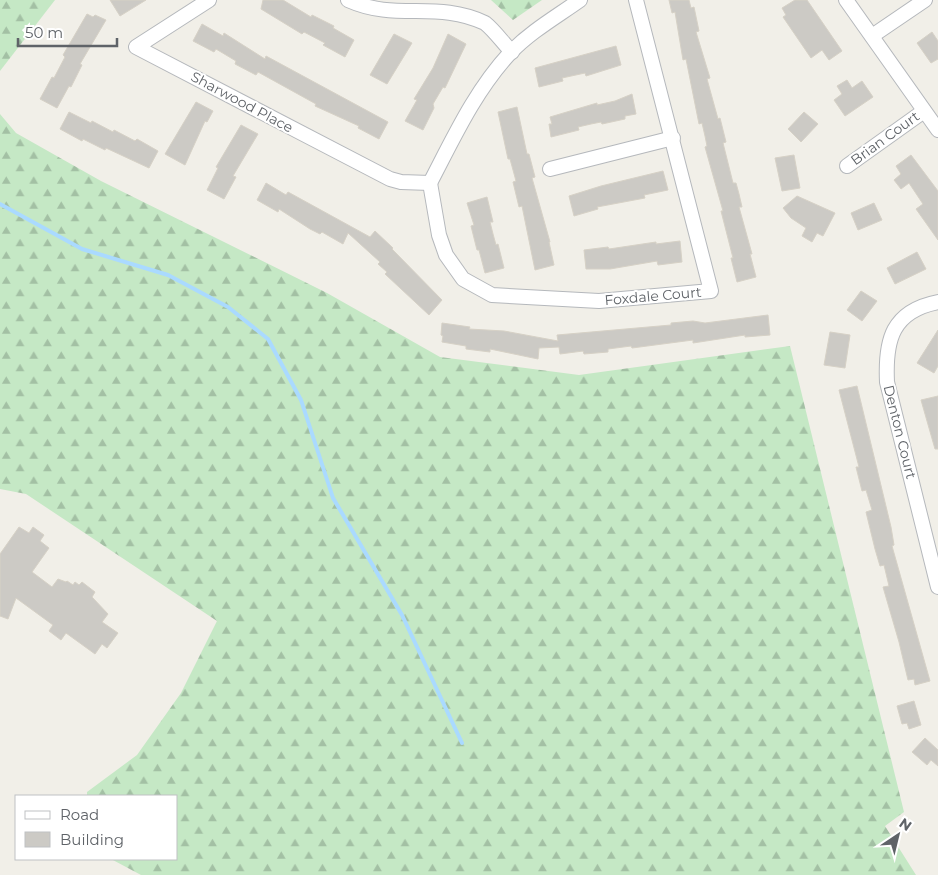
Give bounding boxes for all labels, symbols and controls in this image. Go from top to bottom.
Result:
scale bar [18,15,116,47]
text: 50 m [25,23,63,42]
street label: Sharwood Place [188,67,296,137]
street label: Brian Court [847,107,923,169]
street label: Foxdale Court [604,283,703,309]
street label: Denton Court [880,383,920,481]
legend [15,795,178,860]
text: Road [60,805,99,824]
north arrow [873,810,923,860]
text: N [896,814,915,835]
text: Building [60,830,124,849]

